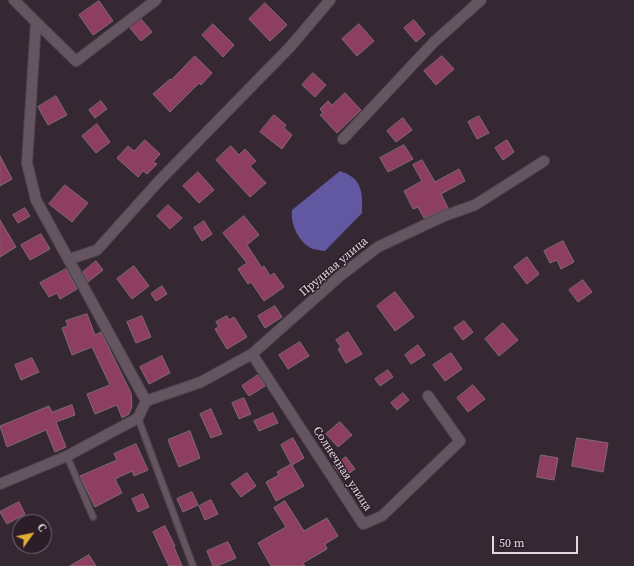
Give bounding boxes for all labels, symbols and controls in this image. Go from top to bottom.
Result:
street label: Прудная улица [297,234,371,300]
street label: Солнечная улица [309,424,375,514]
north arrow [12,514,52,554]
text: С [33,521,50,535]
scale bar [494,528,580,554]
text: 50 m [499,535,525,551]

